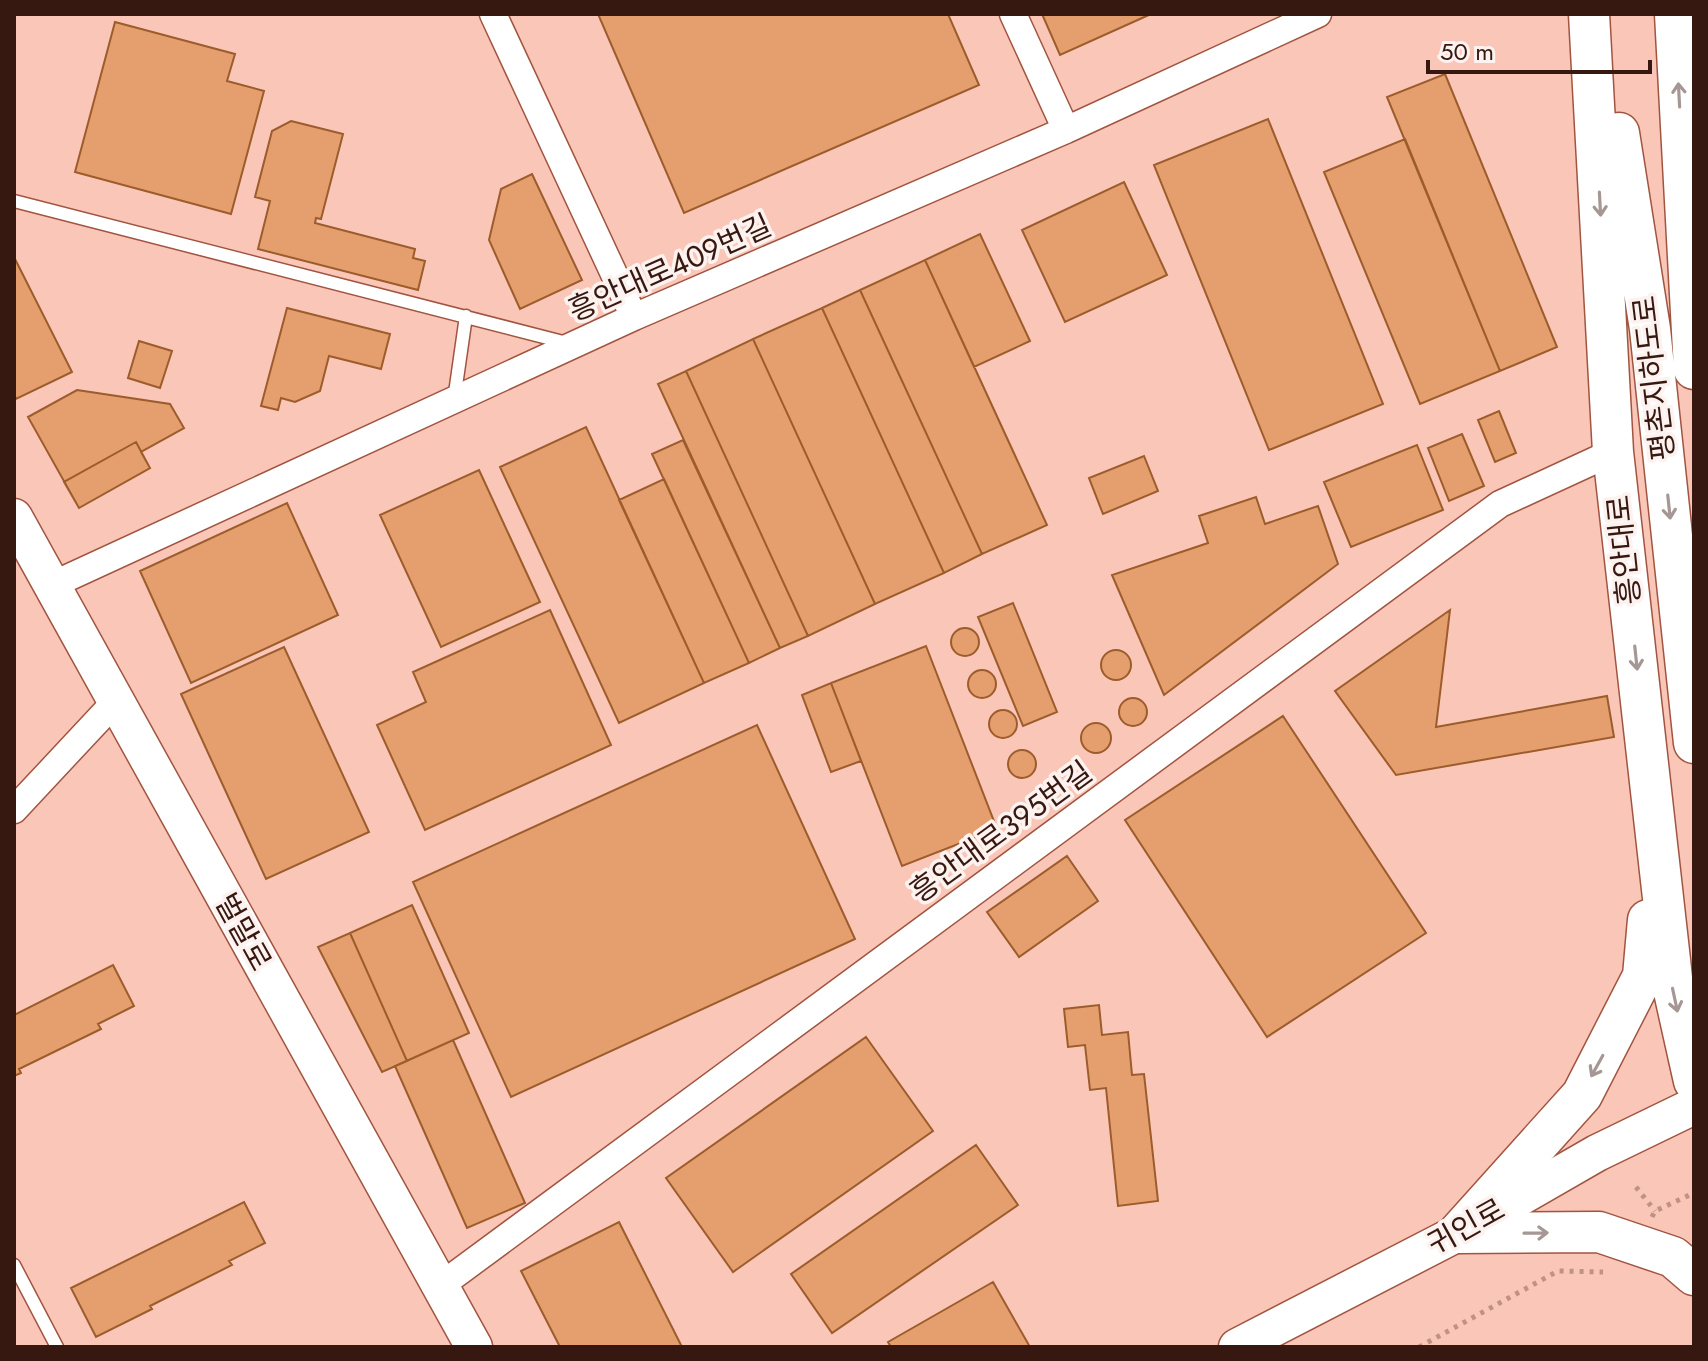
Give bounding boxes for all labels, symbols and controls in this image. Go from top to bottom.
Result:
scale bar [1428,24,1650,74]
text: 50 m [1440,34,1494,69]
one-way arrow [1671,82,1686,109]
one-way arrow [1593,190,1608,217]
street label: 흥안대로409번길 [561,203,778,332]
street label: 평촌지하도로 [1622,293,1685,463]
street label: 흥안대로 [1596,493,1651,607]
one-way arrow [1661,493,1676,520]
one-way arrow [1629,644,1644,671]
street label: 흥안대로395번길 [901,751,1101,913]
street label: 벌말로 [205,885,282,978]
one-way arrow [1668,986,1683,1012]
one-way arrow [1589,1054,1604,1078]
street label: 귀인로 [1419,1188,1512,1265]
one-way arrow [1522,1225,1549,1240]

